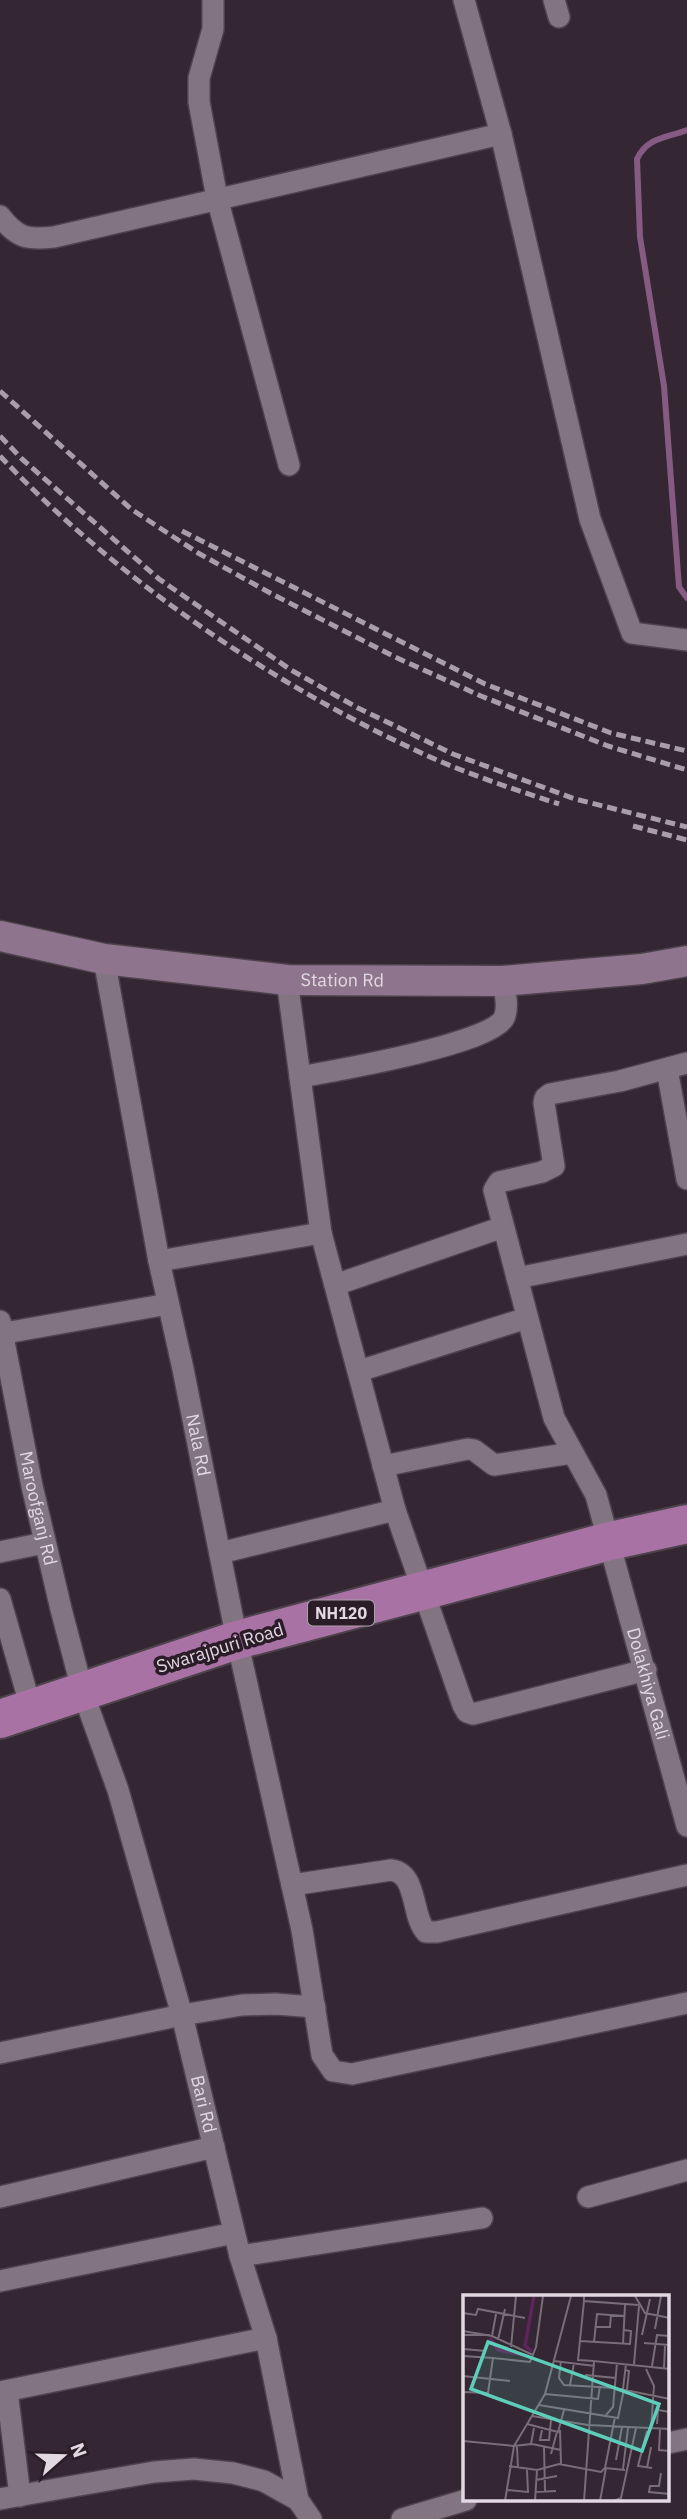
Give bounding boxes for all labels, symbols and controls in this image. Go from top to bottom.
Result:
street label: Station Rd [300,968,384,991]
street label: Nala Rd [181,1412,216,1478]
street label: Maroofganj Rd [14,1449,62,1567]
road number: NH120 [308,1600,374,1625]
street label: Swarajpuri Road [153,1617,286,1678]
street label: Dolakhiya Gali [622,1625,675,1742]
street label: Bari Rd [186,2073,222,2135]
inset map [463,2295,670,2502]
north arrow [28,2421,98,2491]
text: N [65,2440,93,2461]

